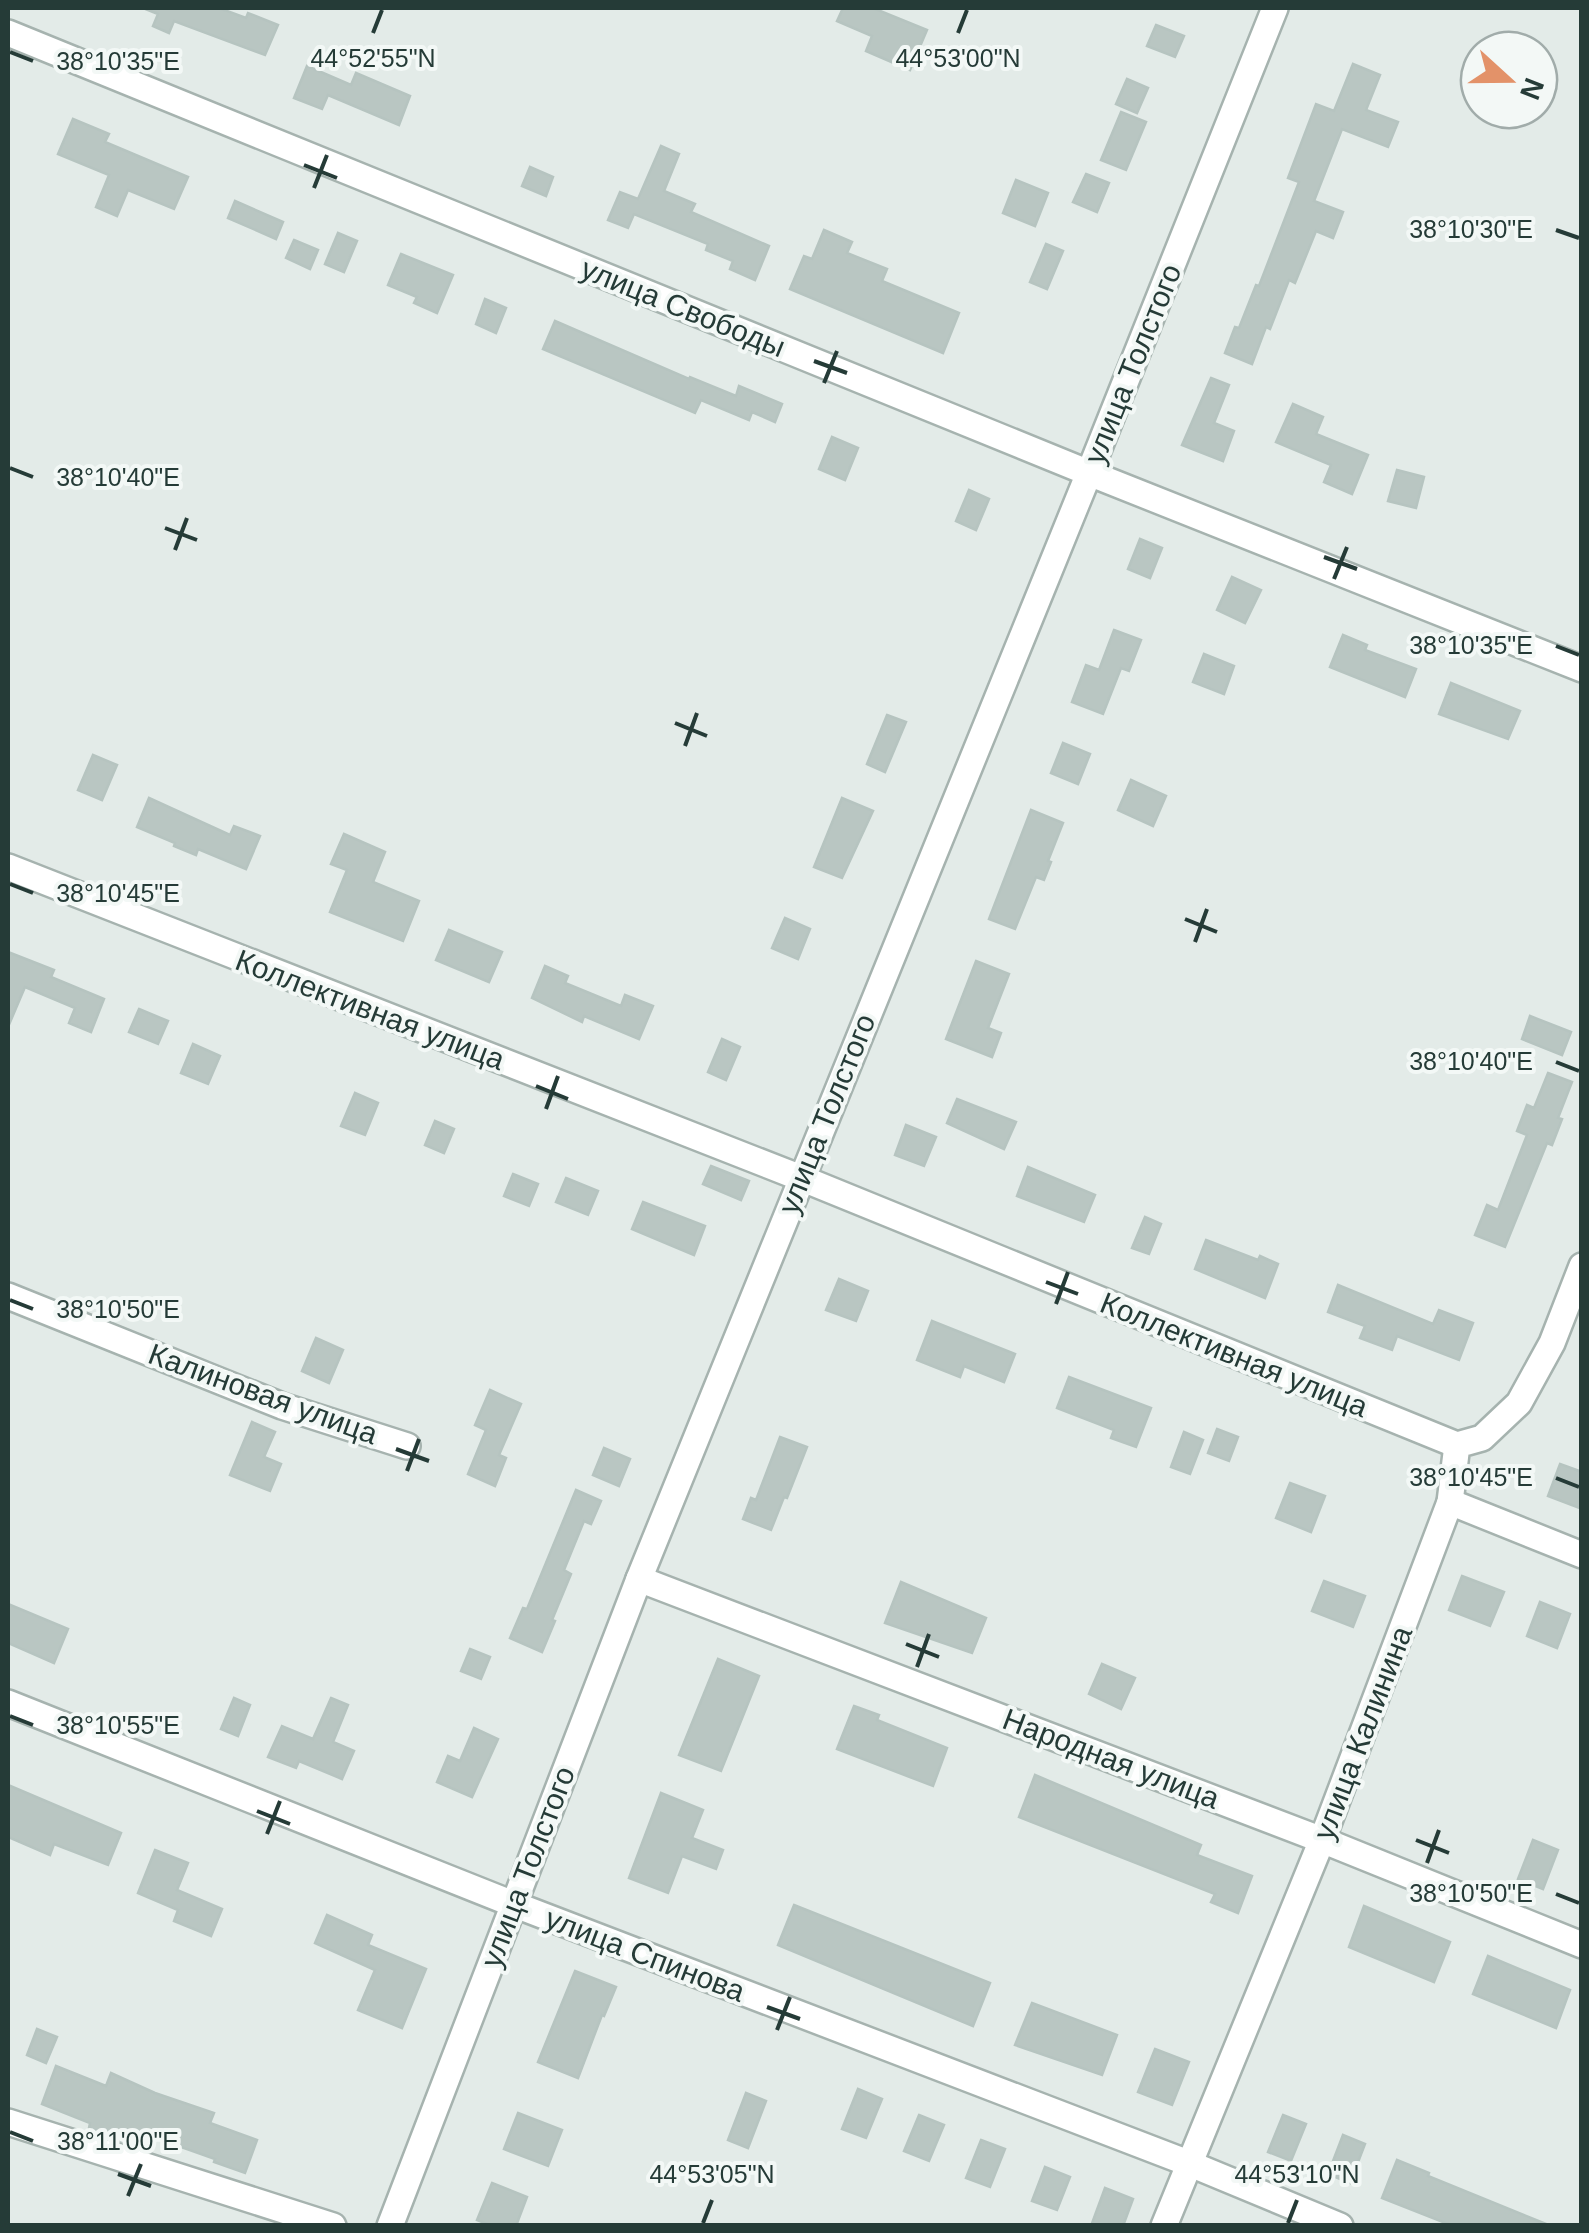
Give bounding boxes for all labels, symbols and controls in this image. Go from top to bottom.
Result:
north arrow [1459,30,1559,130]
text: 44°52'55"N [310,44,436,72]
text: 44°53'00"N [895,44,1021,72]
text: 38°10'35"E [56,47,180,75]
text: N [1514,74,1550,104]
text: 38°10'30"E [1409,215,1533,243]
street label: улица Свободы [576,252,790,363]
street label: улица Толстого [1077,259,1188,468]
text: 38°10'40"E [56,463,180,491]
text: 38°10'35"E [1409,631,1533,659]
text: 38°10'45"E [56,879,180,907]
street label: Коллективная улица [231,943,510,1076]
street label: улица Толстого [771,1009,882,1218]
text: 38°10'40"E [1409,1047,1533,1075]
street label: Коллективная улица [1096,1286,1373,1423]
text: 38°10'50"E [56,1295,180,1323]
street label: Калиновая улица [144,1337,382,1450]
text: 38°10'45"E [1409,1463,1533,1491]
street label: улица Калинина [1307,1621,1419,1844]
street label: Народная улица [998,1702,1224,1815]
text: 38°10'55"E [56,1711,180,1739]
street label: улица Толстого [474,1762,581,1972]
text: 38°10'50"E [1409,1879,1533,1907]
street label: улица Спинова [541,1901,750,2008]
text: 38°11'00"E [57,2127,179,2155]
text: 44°53'05"N [649,2160,775,2188]
text: 44°53'10"N [1234,2160,1360,2188]

